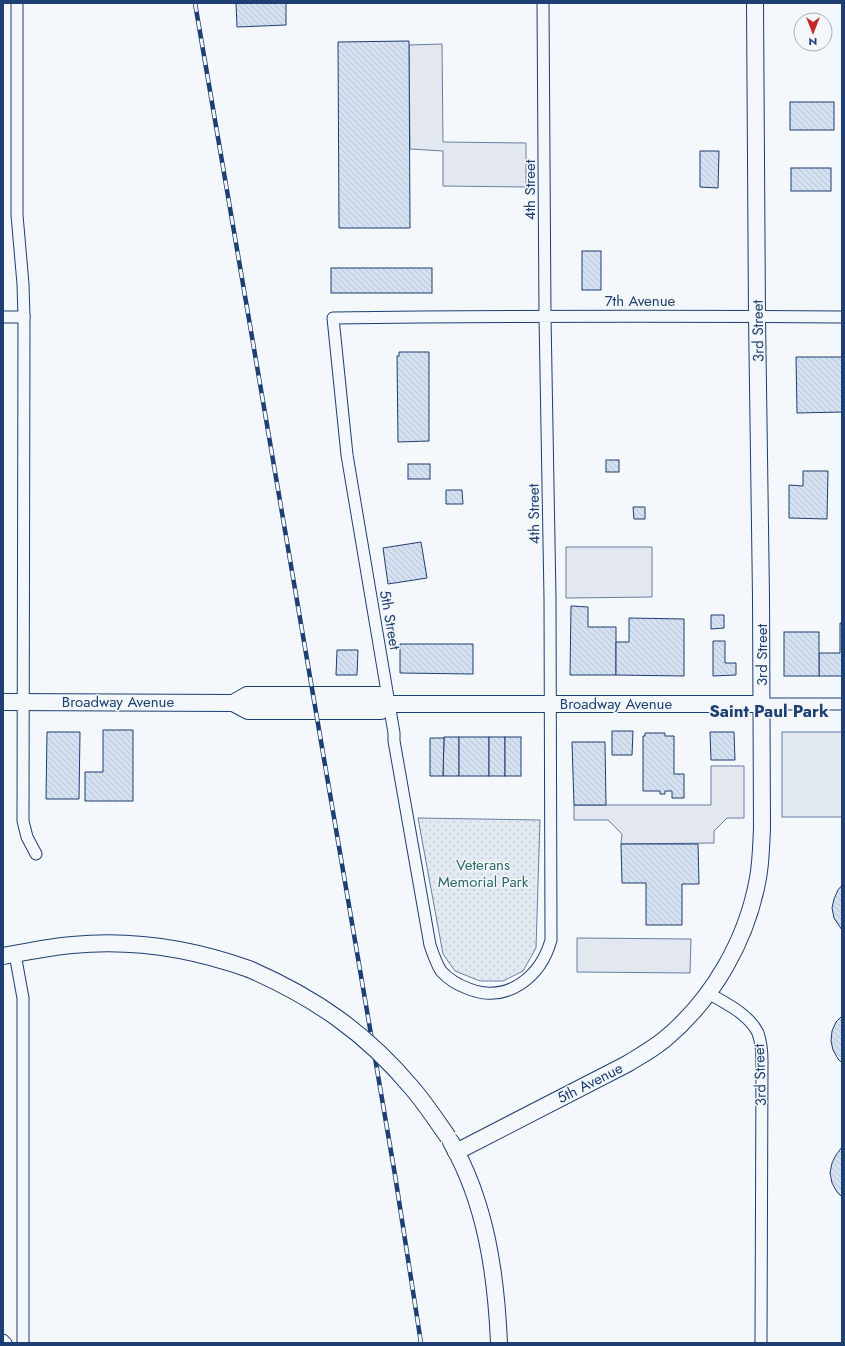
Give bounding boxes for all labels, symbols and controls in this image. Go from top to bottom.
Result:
north arrow [793,12,833,52]
text: N [809,34,817,50]
street label: 4th Street [519,159,541,220]
street label: 7th Avenue [605,290,676,312]
street label: 3rd Street [746,299,770,362]
street label: 4th Street [522,483,546,544]
street label: 5th Street [374,588,406,652]
street label: 3rd Street [751,624,773,686]
street label: Broadway Avenue [62,691,174,713]
street label: Broadway Avenue [560,693,672,715]
district label: Saint Paul Park [709,699,829,723]
park label: Veterans Memorial Park [438,854,529,893]
street label: 3rd Street [748,1043,772,1106]
street label: 5th Avenue [553,1057,627,1109]

